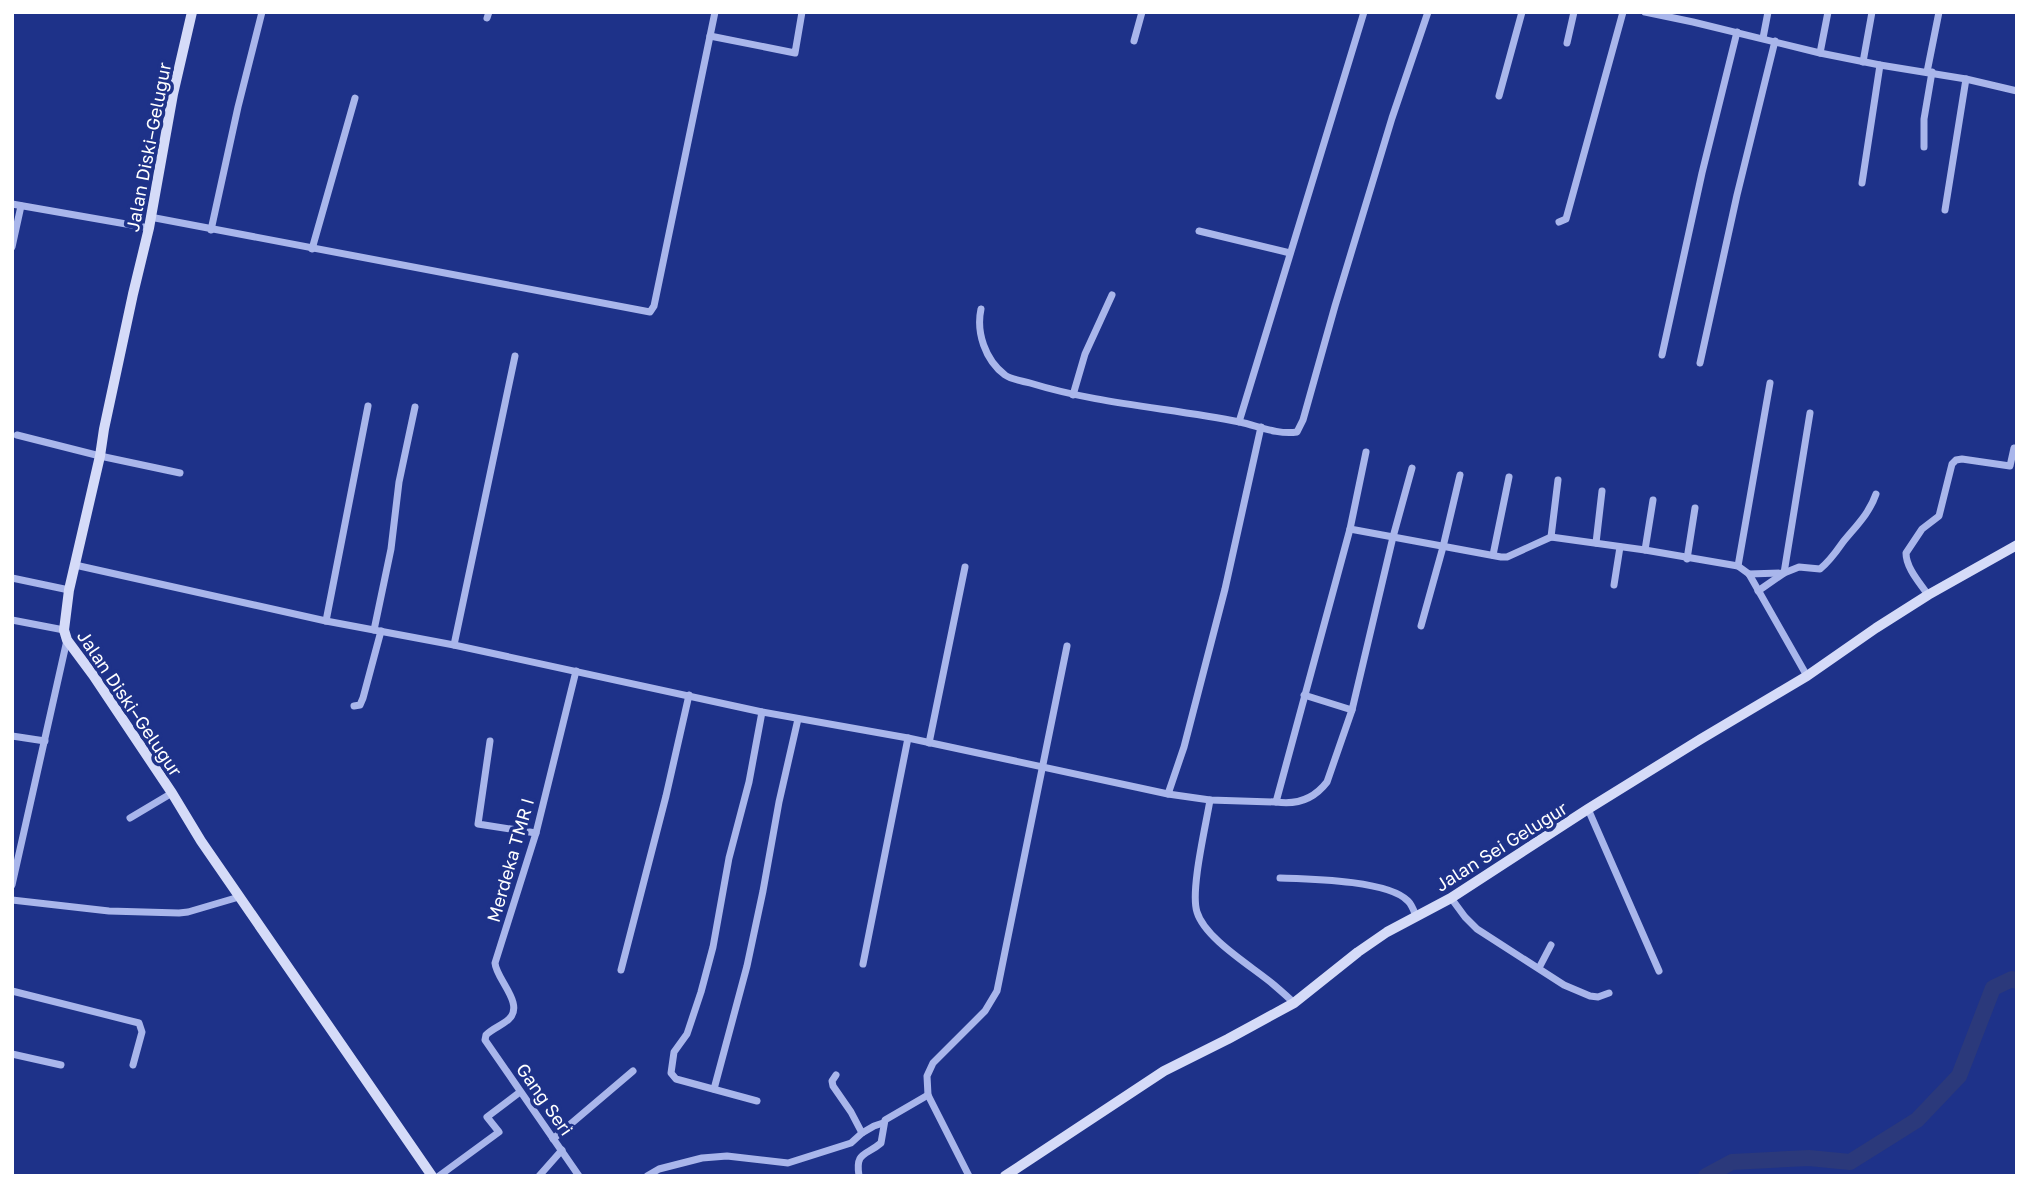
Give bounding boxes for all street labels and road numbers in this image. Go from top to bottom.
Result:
street label: Jalan Diski–Gelugur [121,61,175,233]
street label: Jalan Diski–Gelugur [73,626,187,780]
street label: Merdeka TMR I [482,795,538,925]
street label: Jalan Sei Gelugur [1431,796,1571,896]
street label: Gang Seri [512,1059,578,1139]

